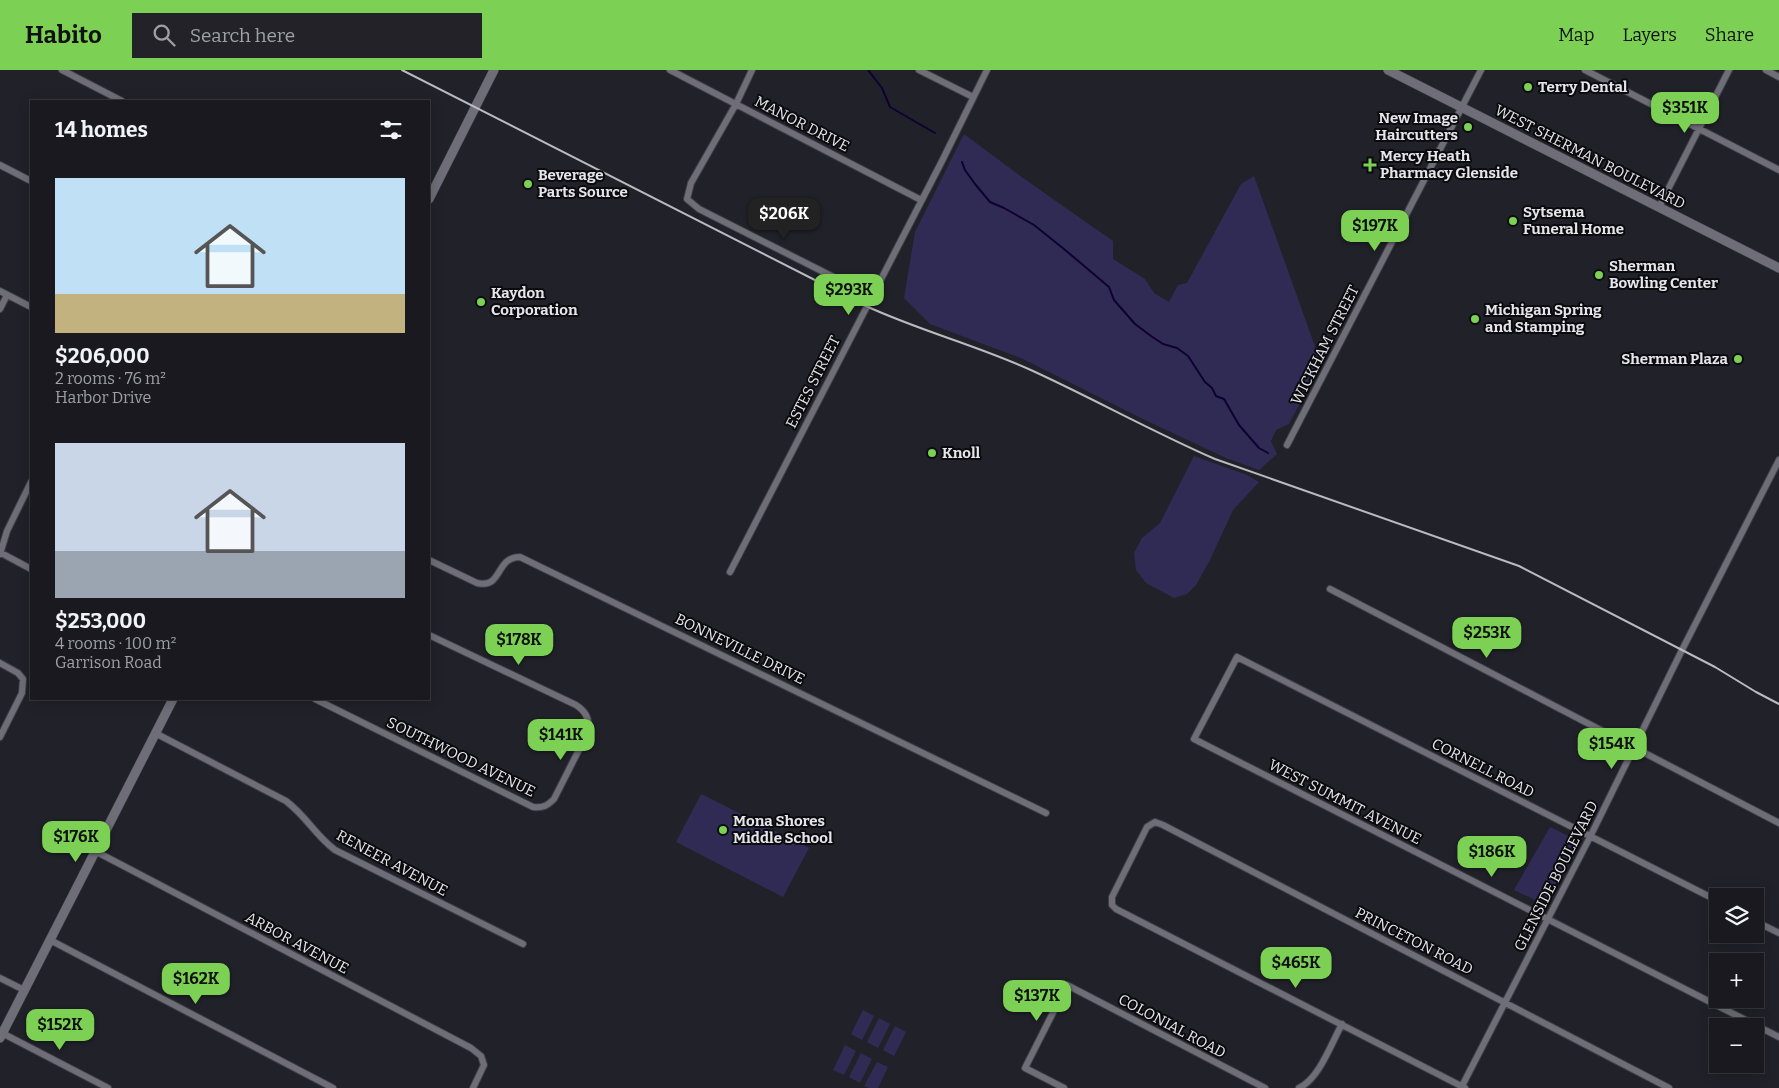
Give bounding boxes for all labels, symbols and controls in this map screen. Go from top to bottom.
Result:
search box [132,13,482,58]
text: Habito [25,21,102,49]
icon: search [150,21,178,49]
text: Search here [190,24,295,47]
text: Map [1558,24,1594,46]
text: Layers [1622,24,1677,46]
text: Share [1705,24,1754,46]
place label: Terry Dental [1538,78,1628,96]
marker: Terry Dental [1522,81,1534,93]
street label: MANOR DRIVE [752,92,852,156]
pin: $351K [1650,92,1720,134]
text: $351K [1662,98,1708,117]
street label: WEST SHERMAN BOULEVARD [1492,101,1688,213]
place label: New Image Haircutters [1375,109,1458,144]
icon: filters [377,116,405,144]
text: 14 homes [55,117,148,143]
marker: New Image Haircutters [1462,121,1474,133]
place label: Mercy Heath Pharmacy Glenside [1380,147,1518,182]
marker: Mercy Heath Pharmacy Glenside [1364,159,1376,171]
place label: Beverage Parts Source [538,166,628,201]
marker: Beverage Parts Source [522,178,534,190]
pin: $206K [749,198,819,240]
place label: Sytsema Funeral Home [1523,203,1624,238]
text: $206K [759,204,809,223]
pin: $197K [1340,210,1410,252]
icon: home [185,211,275,301]
marker: Sytsema Funeral Home [1507,215,1519,227]
text: $197K [1352,216,1398,235]
place label: Sherman Bowling Center [1609,257,1718,292]
marker: Sherman Bowling Center [1593,269,1605,281]
pin: $293K [814,274,884,316]
text: $293K [825,280,873,299]
street label: WICKHAM STREET [1287,282,1363,408]
place label: Kaydon Corporation [491,284,578,319]
marker: Kaydon Corporation [475,296,487,308]
place label: Michigan Spring and Stamping [1485,301,1602,336]
marker: Michigan Spring and Stamping [1469,313,1481,325]
street label: ESTES STREET [782,333,844,431]
text: $206,000 [55,343,150,369]
place label: Sherman Plaza [1621,350,1729,368]
marker: Sherman Plaza [1732,353,1744,365]
text: 2 rooms · 76 m² [55,369,166,388]
text: Harbor Drive [55,388,151,407]
place label: Knoll [942,444,981,462]
marker: Knoll [926,447,938,459]
icon: home [185,476,275,566]
text: $253,000 [55,608,146,634]
street label: BONNEVILLE DRIVE [672,610,808,688]
pin: $253K [1452,616,1522,659]
text: $253K [1463,623,1511,642]
pin: $178K [484,624,554,666]
text: $178K [496,630,542,649]
text: 4 rooms · 100 m² [55,634,176,653]
text: Garrison Road [55,653,162,672]
street label: SOUTHWOOD AVENUE [384,713,538,801]
pin: $141K [526,718,596,761]
text: $141K [539,725,583,744]
pin: $154K [1577,728,1647,770]
street label: CORNELL ROAD [1429,734,1537,802]
text: $154K [1589,734,1635,753]
street label: WEST SUMMIT AVENUE [1266,756,1424,848]
street label: GLENSIDE BOULEVARD [1510,798,1602,954]
place label: Mona Shores Middle School [733,812,833,847]
pin: $176K [41,820,111,863]
marker: Mona Shores Middle School [717,824,729,836]
street label: RENEER AVENUE [333,826,451,900]
text: $176K [53,827,99,846]
pin: $186K [1457,836,1527,878]
text: $186K [1468,842,1516,861]
map controls [1709,888,1764,1073]
button: layers [1709,888,1764,943]
street label: PRINCETON ROAD [1352,904,1476,978]
street label: ARBOR AVENUE [242,908,352,978]
pin: $465K [1261,946,1331,989]
text: $465K [1272,953,1320,972]
button: + [1709,953,1764,1008]
pin: $162K [161,962,231,1005]
text: $162K [173,969,219,988]
pin: $137K [1002,980,1072,1022]
text: $137K [1014,986,1060,1005]
street label: COLONIAL ROAD [1115,990,1229,1062]
pin: $152K [25,1008,95,1051]
text: $152K [37,1015,83,1034]
button: − [1709,1018,1764,1073]

